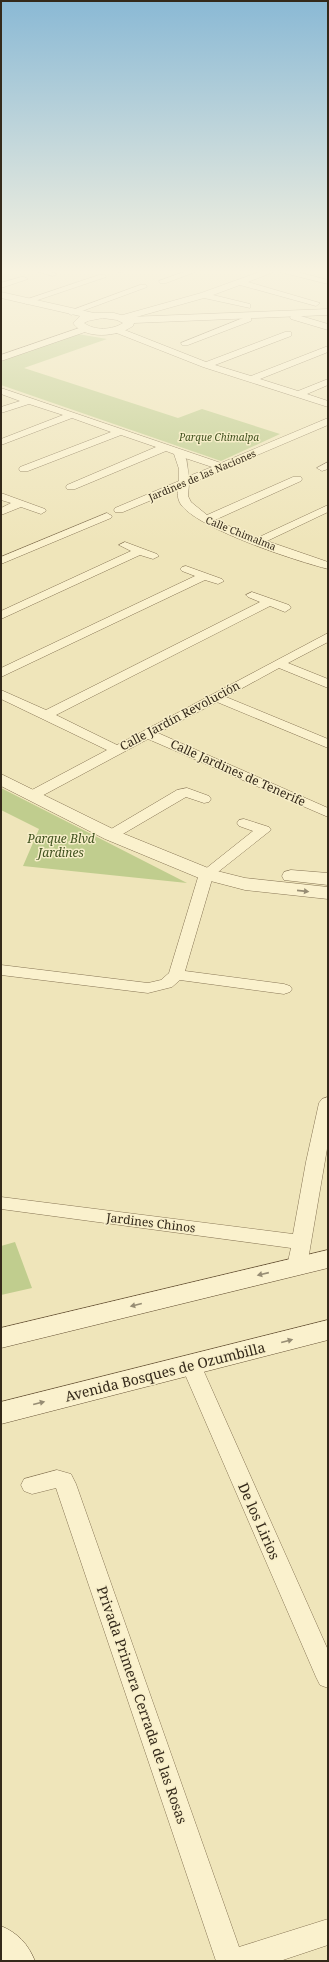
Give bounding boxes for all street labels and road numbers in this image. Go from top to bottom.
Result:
street label: Jardines de las Naciones [145,446,258,504]
street label: Calle Chimalma [204,512,279,554]
street label: Calle Jardín Revolución [117,677,243,754]
street label: Calle Jardines de Tenerife [168,735,308,810]
street label: Jardines Chinos [105,1208,197,1236]
street label: Avenida Bosques de Ozumbilla [63,1337,267,1406]
street label: De los Lirios [234,1479,285,1562]
street label: Privada Primera Cerrada de las Rosas [93,1583,192,1826]

